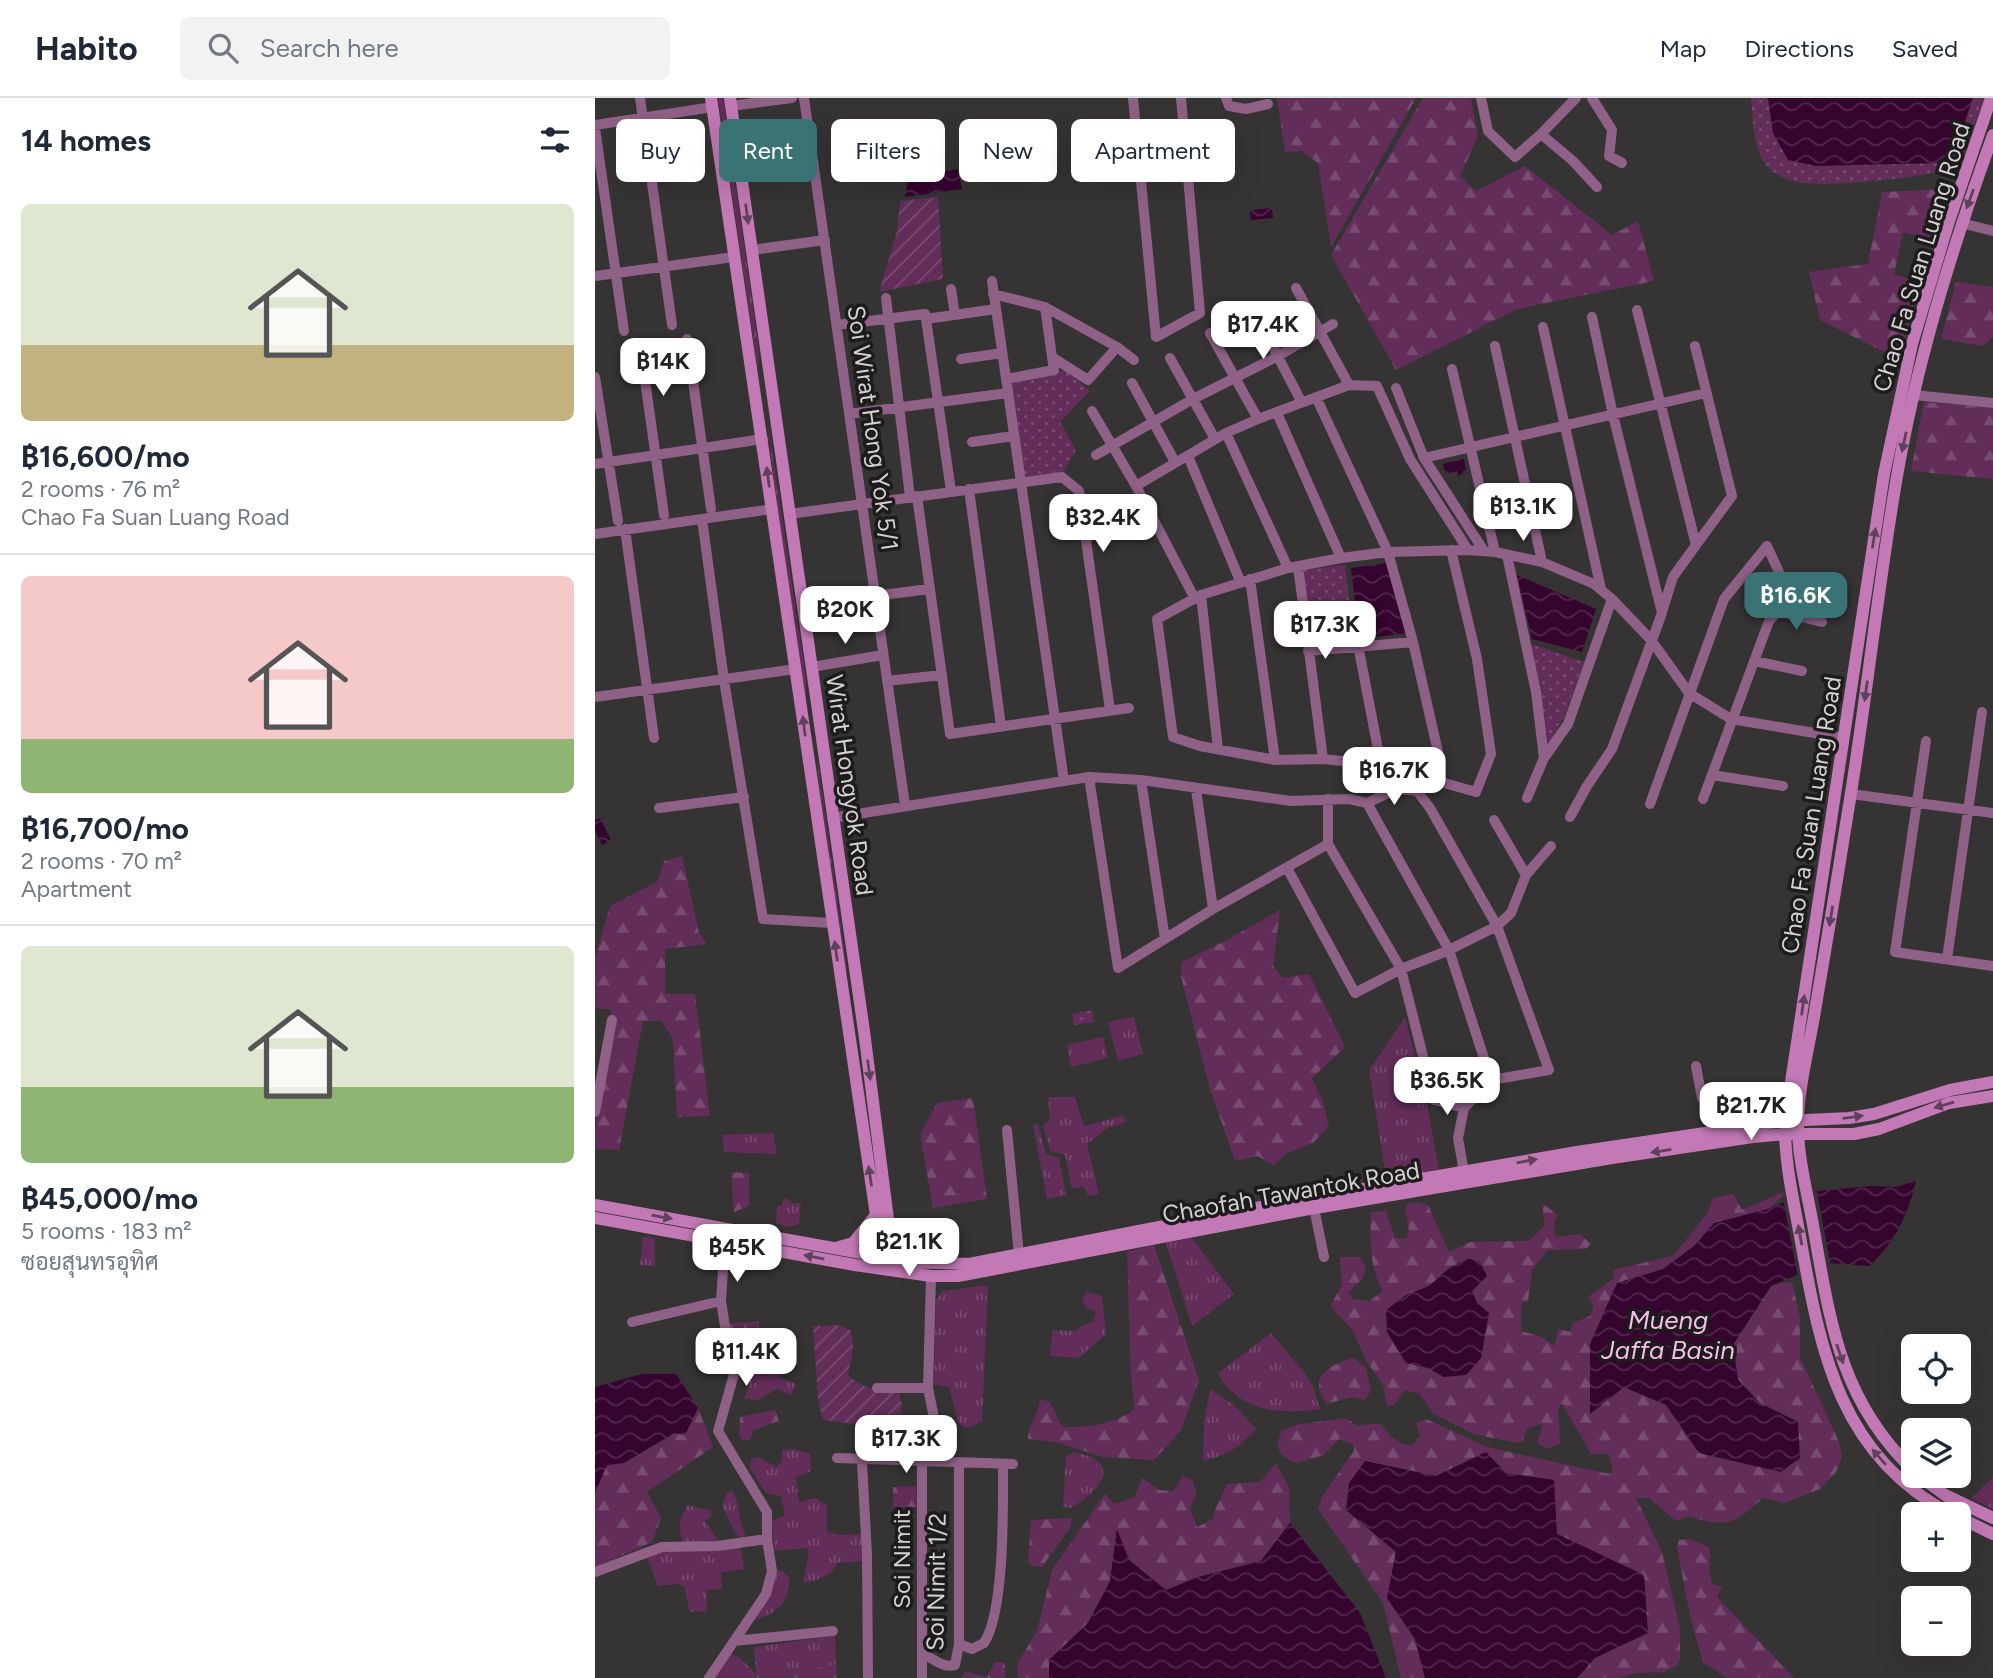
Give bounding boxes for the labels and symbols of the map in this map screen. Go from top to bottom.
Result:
street label: Chao Fa Suan Luang Road [1866,119,1976,395]
one-way arrow [1964,188,1975,209]
one-way arrow [742,203,753,225]
pin: ฿17.4K [1206,302,1320,361]
street label: Soi Wirat Hong Yok 5/1 [841,304,905,552]
pin: ฿14K [622,338,704,398]
one-way arrow [1898,431,1909,453]
one-way arrow [762,465,773,487]
pin: ฿13.1K [1466,484,1580,543]
pin: ฿32.4K [1046,494,1160,554]
one-way arrow [1869,527,1880,549]
pin: ฿16.6K [1739,573,1853,632]
pin: ฿20K [804,587,886,646]
pin: ฿17.3K [1268,602,1382,661]
street label: Wirat Hongyok Road [820,673,880,897]
street label: Chao Fa Suan Luang Road [1775,674,1847,956]
one-way arrow [1860,680,1871,702]
one-way arrow [798,715,809,737]
pin: ฿16.7K [1337,748,1451,807]
one-way arrow [1825,905,1836,927]
one-way arrow [831,940,842,962]
one-way arrow [1798,994,1809,1016]
pin: ฿36.5K [1390,1058,1504,1117]
one-way arrow [864,1059,875,1081]
pin: ฿21.7K [1694,1082,1808,1142]
one-way arrow [1933,1100,1955,1111]
one-way arrow [1842,1111,1864,1122]
one-way arrow [1650,1146,1672,1157]
street label: Chaofah Tawantok Road [1160,1155,1422,1229]
one-way arrow [1516,1155,1538,1166]
one-way arrow [864,1165,875,1187]
one-way arrow [651,1212,673,1223]
pin: ฿21.1K [852,1218,966,1278]
pin: ฿45K [696,1224,778,1284]
one-way arrow [1794,1224,1805,1246]
one-way arrow [803,1251,825,1262]
water label: Mueng Jaffa Basin [1600,1304,1735,1366]
pin: ฿11.4K [689,1328,803,1388]
one-way arrow [1835,1343,1846,1364]
pin: ฿17.3K [849,1416,963,1475]
one-way arrow [1871,1448,1887,1466]
street label: Soi Nimit [887,1509,916,1609]
street label: Soi Nimit 1/2 [920,1513,952,1651]

